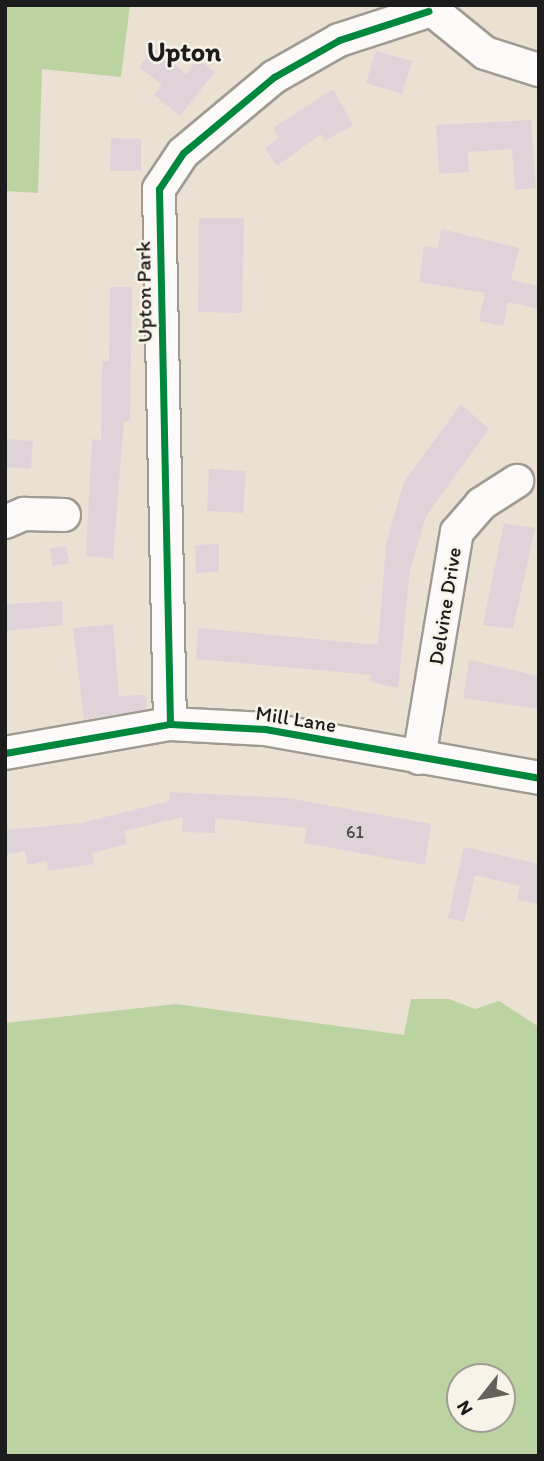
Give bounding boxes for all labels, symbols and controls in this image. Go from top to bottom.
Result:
district label: Upton [147,34,221,68]
street label: Upton Park [131,241,157,343]
street label: Delvine Drive [423,545,467,667]
street label: Mill Lane [254,700,338,738]
house number: 61 [346,821,364,843]
north arrow [446,1363,516,1433]
text: N [451,1397,477,1419]

